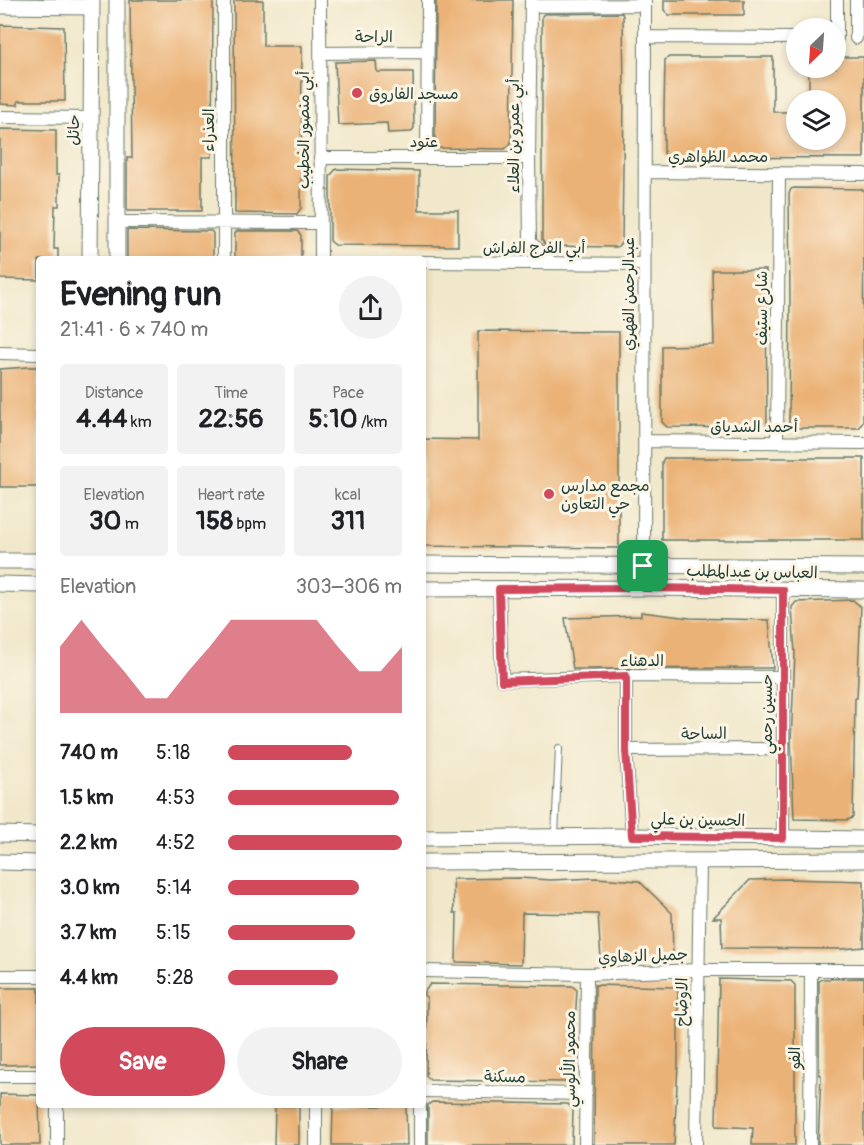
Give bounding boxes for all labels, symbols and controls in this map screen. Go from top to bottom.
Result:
north arrow [786,18,846,78]
map controls [786,18,846,150]
street label: الراحة [355,27,393,47]
street label: أبي منصور الخطيب [294,71,318,189]
street label: أبي عمرو بن العلاء [504,79,528,193]
place label: مسجد الفاروق [369,84,458,104]
marker: مسجد الفاروق [350,86,364,100]
button: layers [786,90,846,150]
street label: العذراء [199,108,219,152]
street label: حائل [64,114,84,146]
street label: عتود [410,132,438,152]
street label: محمد الظواهري [668,147,768,168]
street label: عبدالرحمن الفهري [619,237,640,351]
street label: أبي الفرج الفراش [483,238,585,262]
street label: شارع ستيف [752,271,773,345]
text: Evening run [60,274,221,315]
button: share [339,276,402,339]
text: 21:41 · 6 × 740 m [60,317,208,342]
text: Distance [85,383,143,403]
text: Time [214,383,248,403]
text: Pace [332,383,364,403]
text: 4.44 [76,403,127,435]
text: 22:56 [198,403,264,435]
text: 5:10 [308,403,357,435]
text: km [127,412,152,432]
text: /km [357,412,388,432]
street label: أحمد الشدياق [710,417,798,437]
place label: مجمع مدارس حي التعاون [561,476,649,518]
text: Elevation [84,485,144,505]
text: Heart rate [197,485,265,505]
text: kcal [335,485,361,505]
marker: مجمع مدارس حي التعاون [542,487,556,501]
text: 30 [89,505,121,537]
text: 158 [196,505,233,537]
text: 311 [331,505,365,537]
text: m [121,514,139,534]
text: bpm [233,514,266,534]
pin [617,540,668,591]
icon: arrive [626,549,659,582]
street label: العباس بن عبدالمطلب [686,561,818,583]
text: Elevation [60,574,136,599]
text: 303–306 m [296,574,402,599]
street label: الدهناء [620,651,664,671]
street label: حسين رحمي [757,674,781,754]
street label: الساحة [681,724,727,744]
text: 740 m [60,740,118,765]
text: 5:18 [156,740,190,765]
text: 1.5 km [60,785,113,810]
text: 4:53 [156,785,195,810]
street label: الحسين بن علي [650,809,745,835]
text: 2.2 km [60,830,117,855]
text: 4:52 [156,830,195,855]
text: 3.0 km [60,875,120,900]
text: 5:14 [156,875,192,900]
text: 3.7 km [60,920,117,945]
text: 5:15 [156,920,191,945]
street label: جميل الزهاوي [598,944,688,969]
text: 4.4 km [60,965,118,990]
text: 5:28 [156,965,193,990]
street label: الاوضاح [672,977,692,1027]
street label: محمود الألوسي [559,1010,584,1108]
button: Save [60,1027,225,1096]
button: Share [237,1027,402,1096]
street label: الفو [785,1047,805,1070]
street label: مسكنة [484,1067,526,1087]

